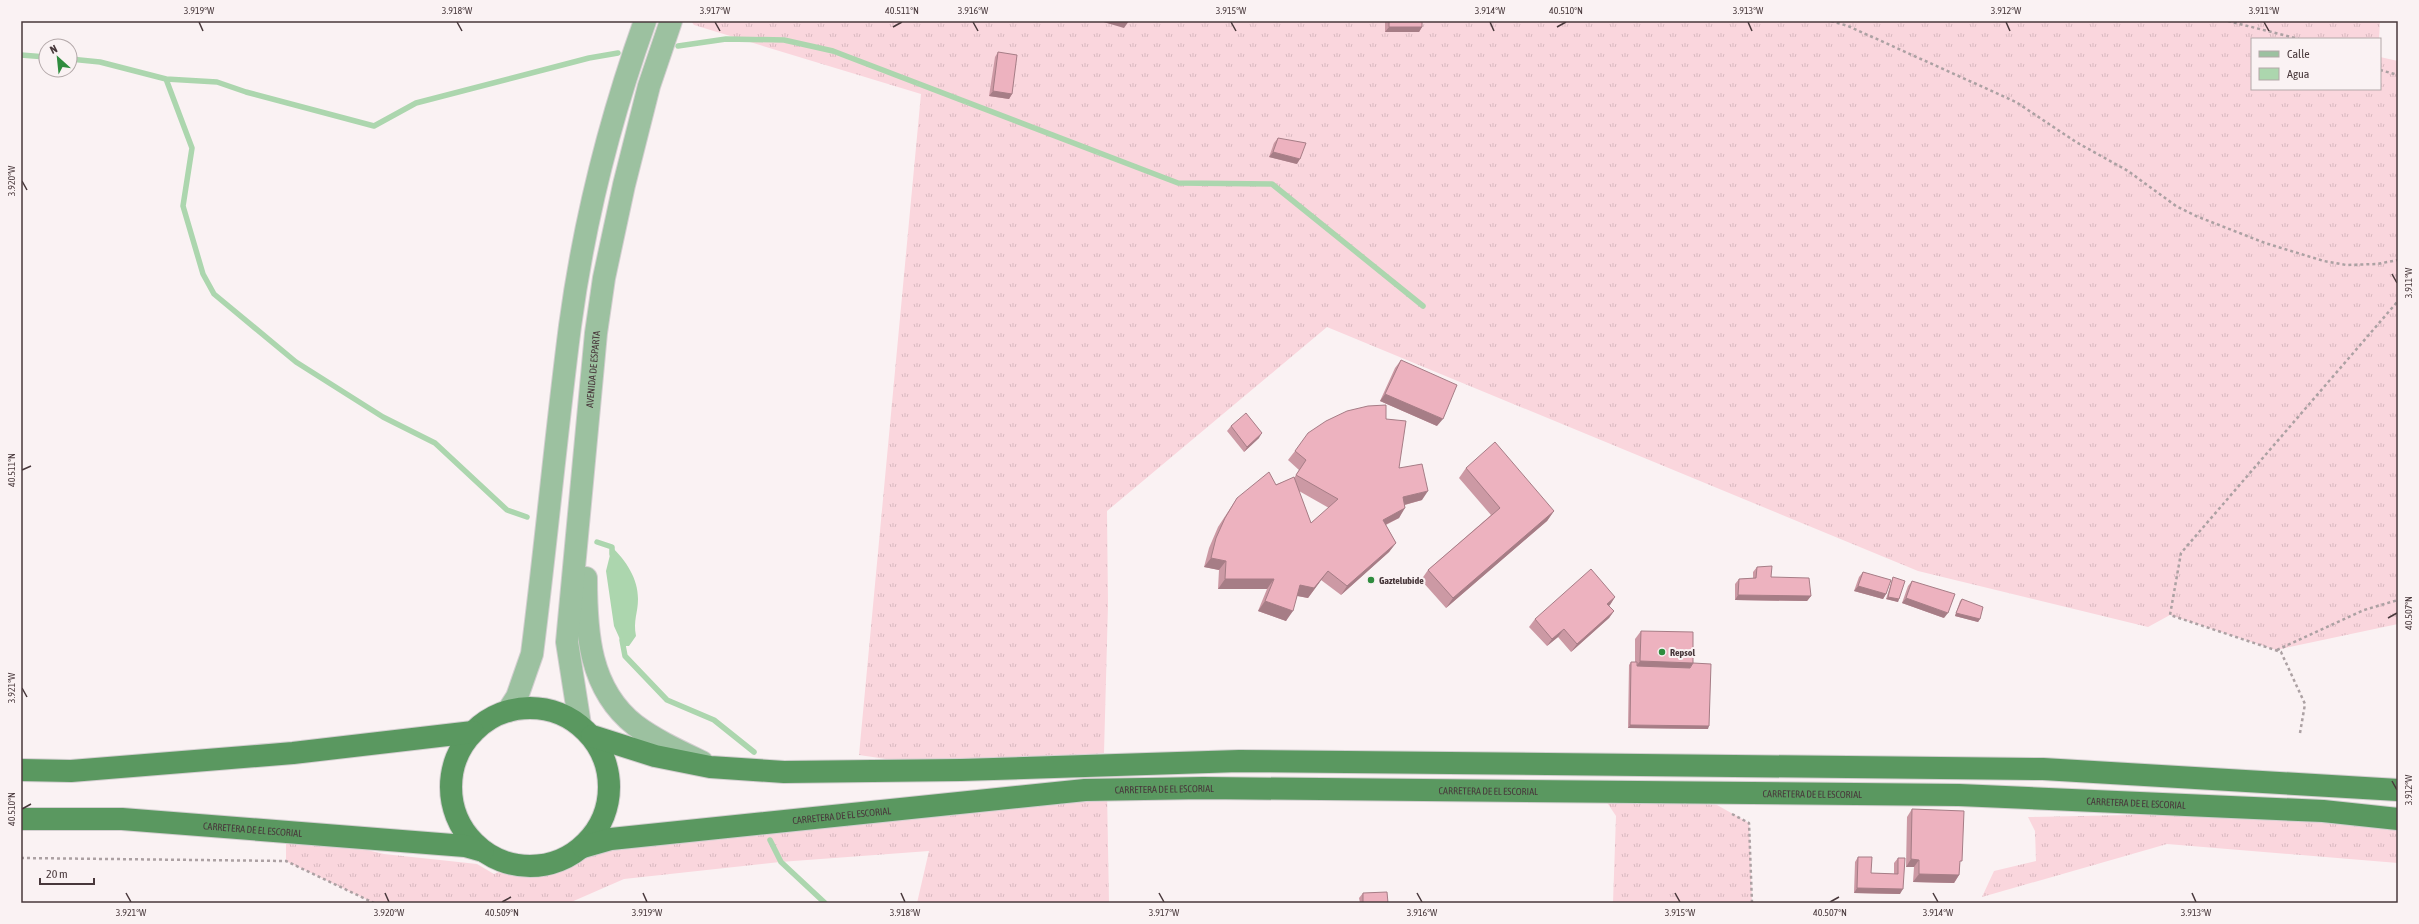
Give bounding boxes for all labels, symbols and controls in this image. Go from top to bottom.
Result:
text: 3.919°W [184,5,215,16]
text: 3.918°W [442,5,473,16]
text: 3.917°W [700,5,731,16]
text: 40.511°N [885,5,919,16]
text: 3.916°W [958,5,989,16]
text: 3.915°W [1216,5,1247,16]
text: 3.914°W [1475,5,1506,16]
text: 40.510°N [1549,5,1583,16]
text: 3.913°W [1733,5,1764,16]
text: 3.912°W [1991,5,2022,16]
text: 3.911°W [2249,5,2280,16]
north arrow [38,38,78,78]
legend [2251,38,2381,90]
text: N [48,42,59,56]
text: Calle [2287,47,2310,61]
text: Agua [2287,67,2309,81]
text: 3.920°W [6,165,17,196]
text: 3.911°W [2403,267,2414,298]
street label: AVENIDA DE ESPARTA [584,330,602,408]
text: 40.511°N [6,453,17,487]
marker: Gaztelubide [1366,575,1376,585]
place label: Gaztelubide [1379,575,1424,586]
text: 40.507°N [2403,596,2414,630]
marker: Repsol [1657,647,1667,657]
place label: Repsol [1670,647,1696,658]
text: 3.921°W [6,672,17,703]
text: 3.912°W [2403,774,2414,805]
street label: CARRETERA DE EL ESCORIAL [1115,782,1214,795]
street label: CARRETERA DE EL ESCORIAL [1439,785,1538,797]
street label: CARRETERA DE EL ESCORIAL [1763,788,1862,800]
text: 40.510°N [6,792,17,826]
street label: CARRETERA DE EL ESCORIAL [2086,795,2186,810]
street label: CARRETERA DE EL ESCORIAL [792,805,892,826]
street label: CARRETERA DE EL ESCORIAL [203,820,303,839]
scale bar [40,860,94,886]
text: 20 m [46,867,68,881]
text: 3.921°W [116,907,147,918]
text: 3.920°W [374,907,405,918]
text: 40.509°N [485,907,519,918]
text: 3.919°W [632,907,663,918]
text: 3.918°W [890,907,921,918]
text: 3.917°W [1149,907,1180,918]
text: 3.916°W [1407,907,1438,918]
text: 3.915°W [1665,907,1696,918]
text: 40.507°N [1813,907,1847,918]
text: 3.914°W [1923,907,1954,918]
text: 3.913°W [2181,907,2212,918]

